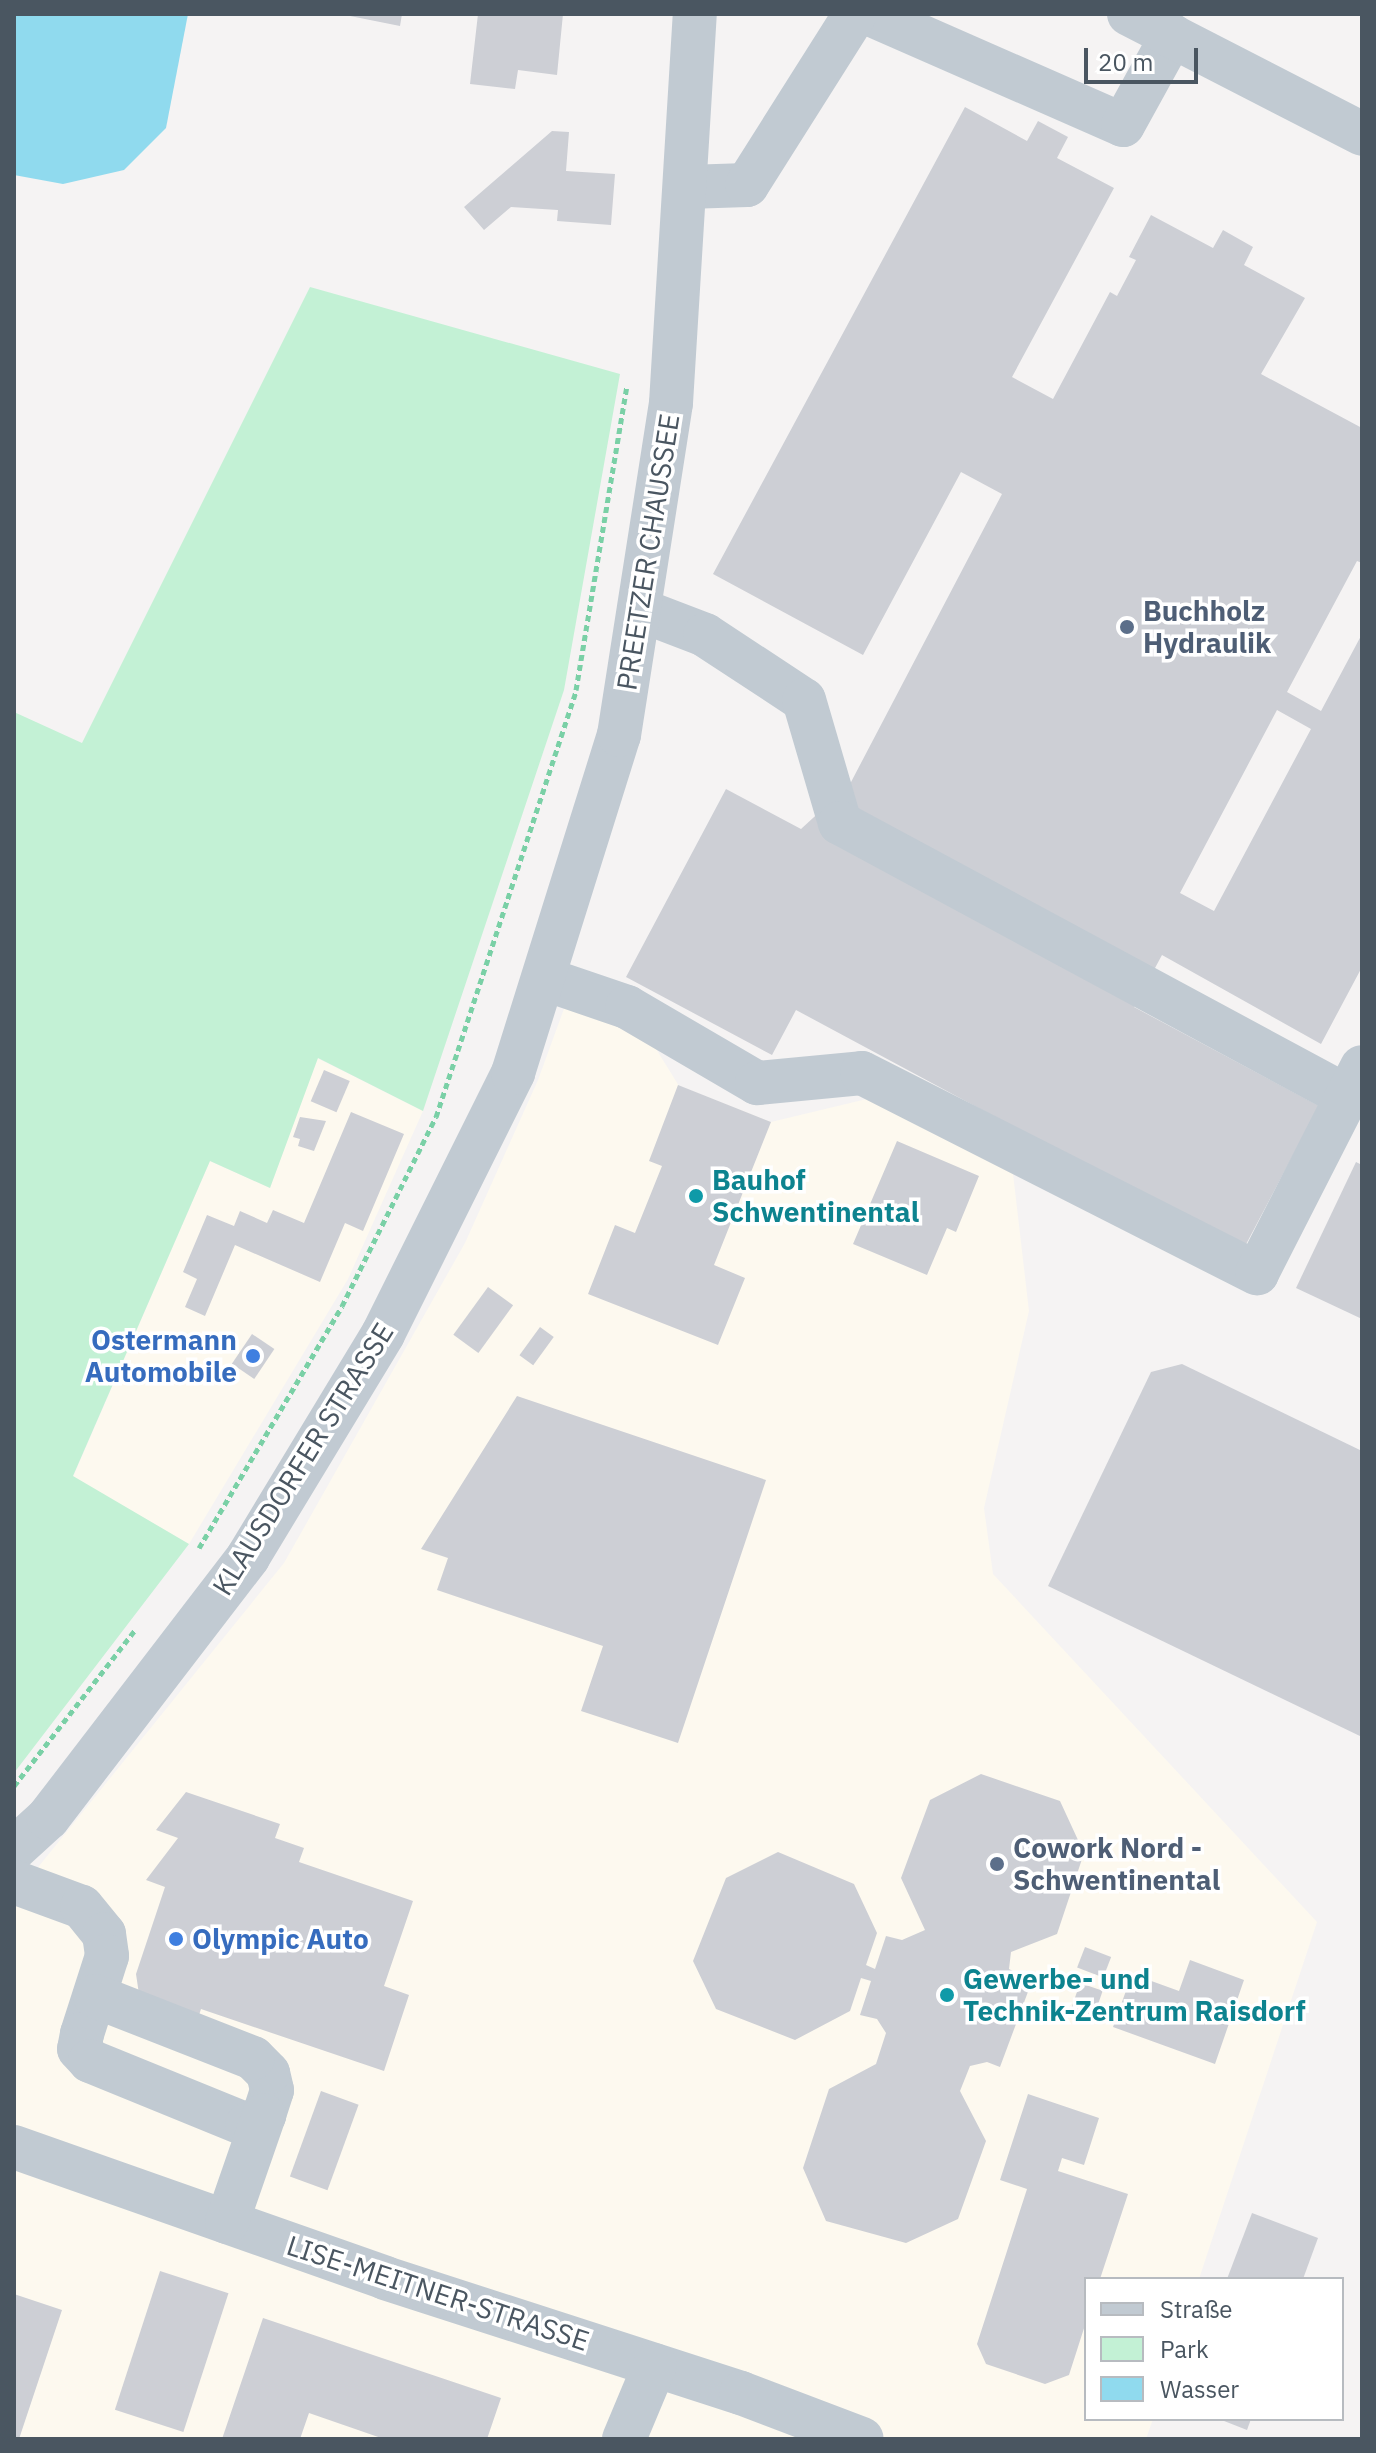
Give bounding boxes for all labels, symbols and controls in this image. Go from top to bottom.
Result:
scale bar [1088,32,1202,82]
text: 20 m [1098,46,1153,78]
street label: PREETZER CHAUSSEE [610,411,686,693]
place label: Buchholz Hydraulik [1143,594,1271,660]
marker: Buchholz Hydraulik [1118,618,1136,636]
place label: Bauhof Schwentinental [712,1163,919,1229]
marker: Bauhof Schwentinental [687,1187,705,1205]
street label: KLAUSDORFER STRASSE [205,1317,401,1601]
place label: Ostermann Automobile [85,1323,237,1389]
marker: Ostermann Automobile [244,1347,262,1365]
place label: Cowork Nord - Schwentinental [1013,1831,1220,1897]
marker: Cowork Nord - Schwentinental [988,1855,1006,1873]
place label: Olympic Auto [192,1922,369,1956]
marker: Olympic Auto [167,1930,185,1948]
place label: Gewerbe- und Technik-Zentrum Raisdorf [963,1962,1306,2028]
marker: Gewerbe- und Technik-Zentrum Raisdorf [938,1986,956,2004]
street label: LISE-MEITNER-STRASSE [283,2228,593,2358]
legend [1084,2277,1344,2421]
text: Straße [1160,2293,1232,2325]
text: Park [1160,2333,1209,2365]
text: Wasser [1160,2373,1239,2405]

